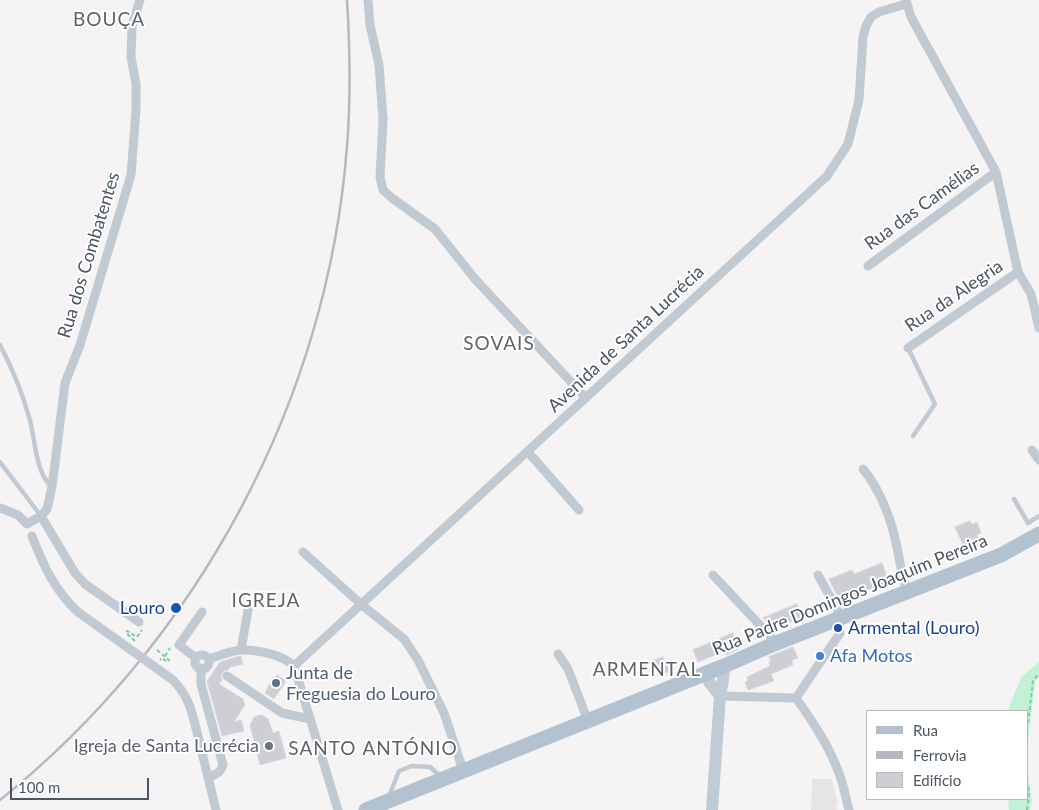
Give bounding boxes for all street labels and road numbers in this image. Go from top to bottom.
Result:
street label: Rua das Camélias [860,157,984,255]
street label: Rua dos Combatentes [53,169,125,341]
street label: Rua da Alegria [901,255,1007,337]
street label: Avenida de Santa Lucrécia [543,261,709,417]
street label: Rua Padre Domingos Joaquim Pereira [709,530,991,660]

